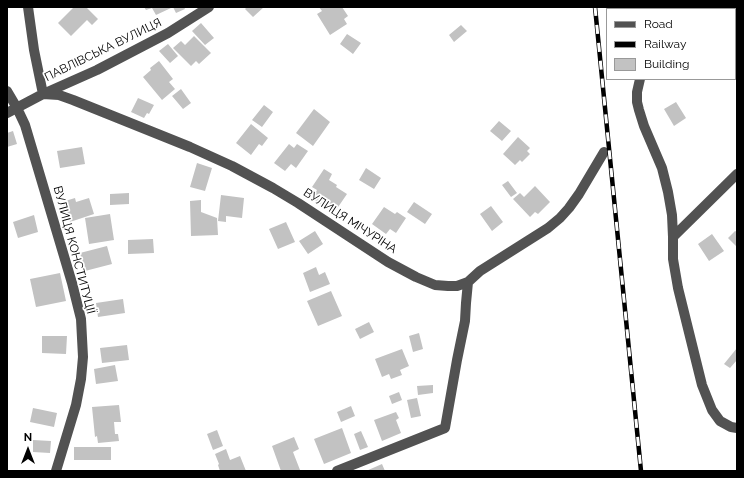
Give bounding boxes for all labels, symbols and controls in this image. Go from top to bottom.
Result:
legend [606,8,736,80]
street label: ПАВЛІВСЬКА ВУЛИЦЯ [42,15,164,85]
text: Road [644,17,673,31]
text: Railway [644,37,686,51]
text: Building [644,57,690,71]
street label: ВУЛИЦЯ КОНСТИТУЦІЇ [50,184,98,316]
street label: ВУЛИЦЯ МІЧУРІНА [300,185,400,257]
north arrow [8,430,48,470]
text: N [24,431,32,444]

